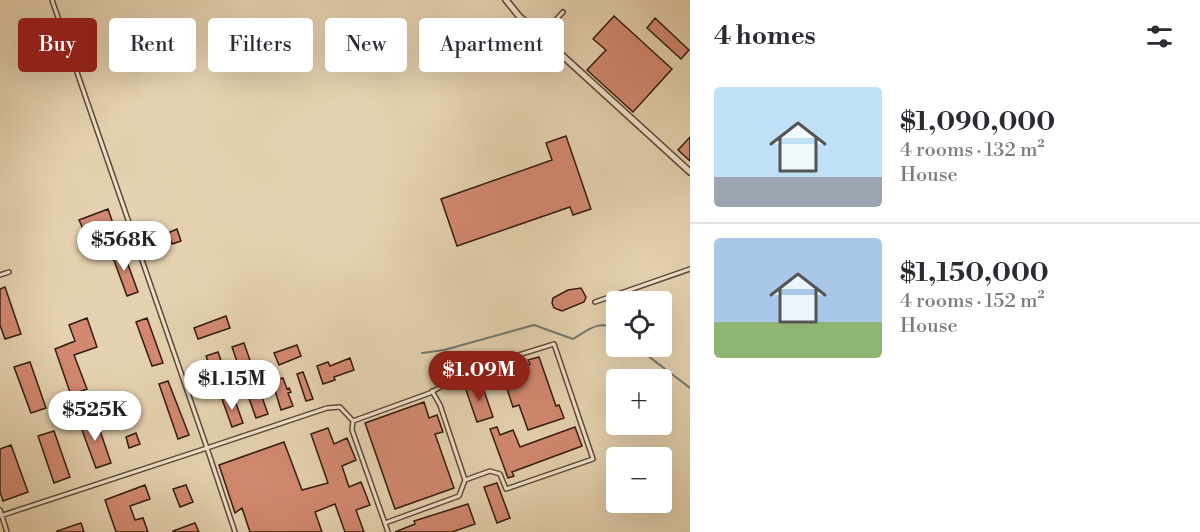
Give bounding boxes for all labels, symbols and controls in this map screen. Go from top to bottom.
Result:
chip: Buy [18,18,97,72]
chip: Rent [109,18,196,72]
chip: Filters [208,18,313,72]
chip: New [325,18,407,72]
chip: Apartment [419,18,564,72]
text: 4 homes [714,20,816,52]
icon: filters [1143,20,1176,53]
text: $1,090,000 [900,106,1055,138]
icon: home [762,111,834,183]
text: 4 rooms · 132 m² [900,138,1044,163]
text: House [900,163,958,188]
pin: $568K [82,221,166,272]
text: $568K [91,228,157,253]
text: $1,150,000 [900,257,1049,289]
icon: home [762,262,834,334]
text: 4 rooms · 152 m² [900,289,1044,314]
map controls [606,291,672,513]
button: locate [606,291,672,357]
text: House [900,314,958,339]
pin: $1.09M [430,351,528,402]
text: $1.09M [443,358,515,383]
pin: $1.15M [183,360,281,411]
text: $1.15M [198,367,266,392]
button: + [606,369,672,435]
pin: $525K [53,391,137,442]
text: $525K [62,398,128,423]
button: − [606,447,672,513]

